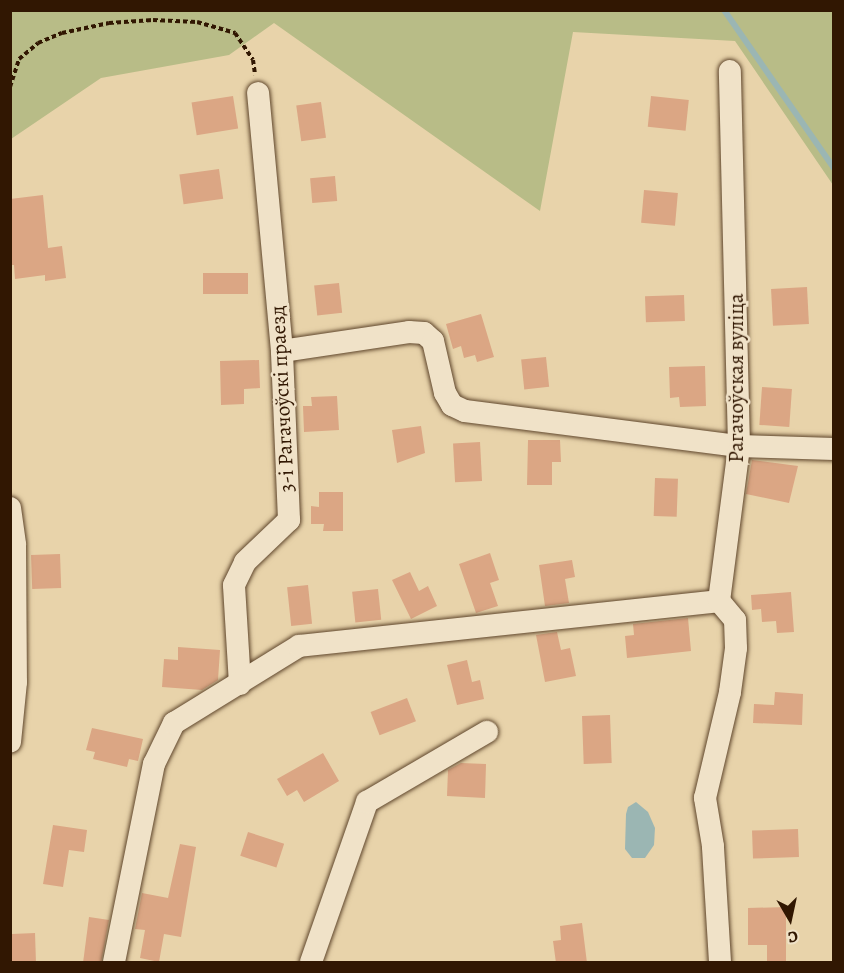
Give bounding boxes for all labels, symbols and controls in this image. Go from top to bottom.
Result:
street label: Рагачоўская вуліца [723,293,749,463]
street label: 3-і Рагачоўскі праезд [265,305,299,493]
north arrow [760,889,820,949]
text: С [786,925,799,948]

